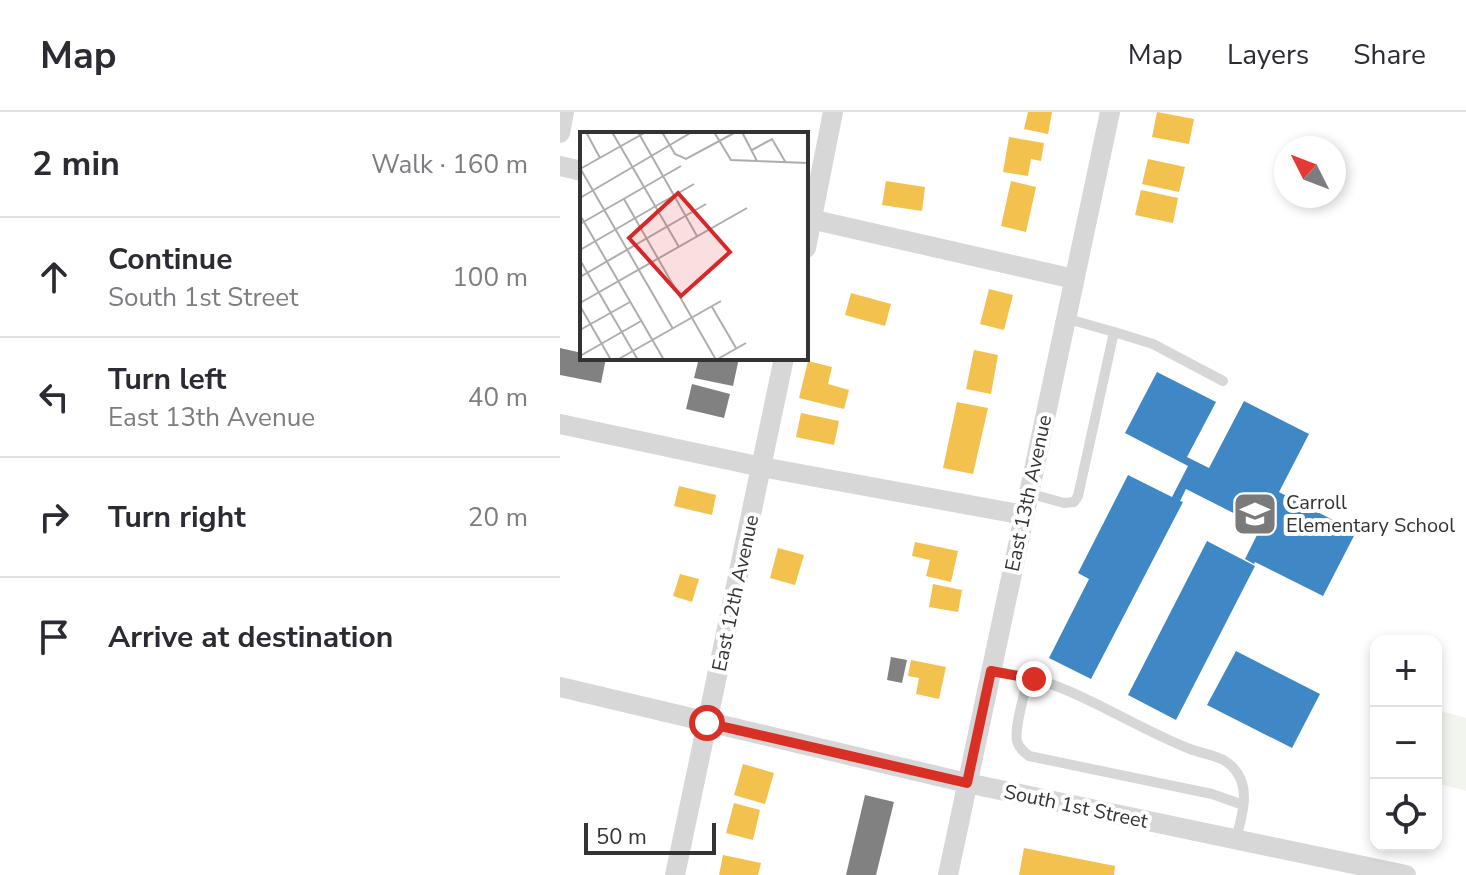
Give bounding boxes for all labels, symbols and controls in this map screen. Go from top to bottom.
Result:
text: Map [40,30,117,81]
text: Map [1128,36,1183,74]
text: Layers [1227,36,1309,74]
text: Share [1353,36,1426,74]
inset map [580,132,808,360]
north arrow [1274,136,1346,208]
text: 2 min [32,141,120,187]
text: Walk · 160 m [371,147,528,182]
text: Continue [108,239,233,280]
icon: ahead [32,255,76,299]
text: 100 m [452,260,528,295]
text: South 1st Street [108,280,298,315]
text: Turn left [108,359,226,400]
icon: left [32,375,76,419]
text: 40 m [468,380,528,415]
text: East 13th Avenue [108,400,315,435]
street label: East 13th Avenue [999,412,1058,574]
place label: Carroll Elementary School [1286,489,1455,539]
school or university icon: Carroll Elementary School [1231,490,1279,538]
icon: right [32,495,76,539]
text: Turn right [108,497,246,538]
text: 20 m [468,500,528,535]
street label: East 12th Avenue [706,512,765,674]
icon: arrive [32,615,76,659]
text: Arrive at destination [108,617,393,658]
map controls [1370,635,1442,851]
button: + [1370,635,1442,707]
route end [1016,661,1052,697]
route start [689,705,725,741]
button: − [1370,707,1442,779]
street label: South 1st Street [1002,778,1151,835]
button: locate [1370,779,1442,851]
scale bar [584,819,716,855]
text: 50 m [596,822,647,852]

